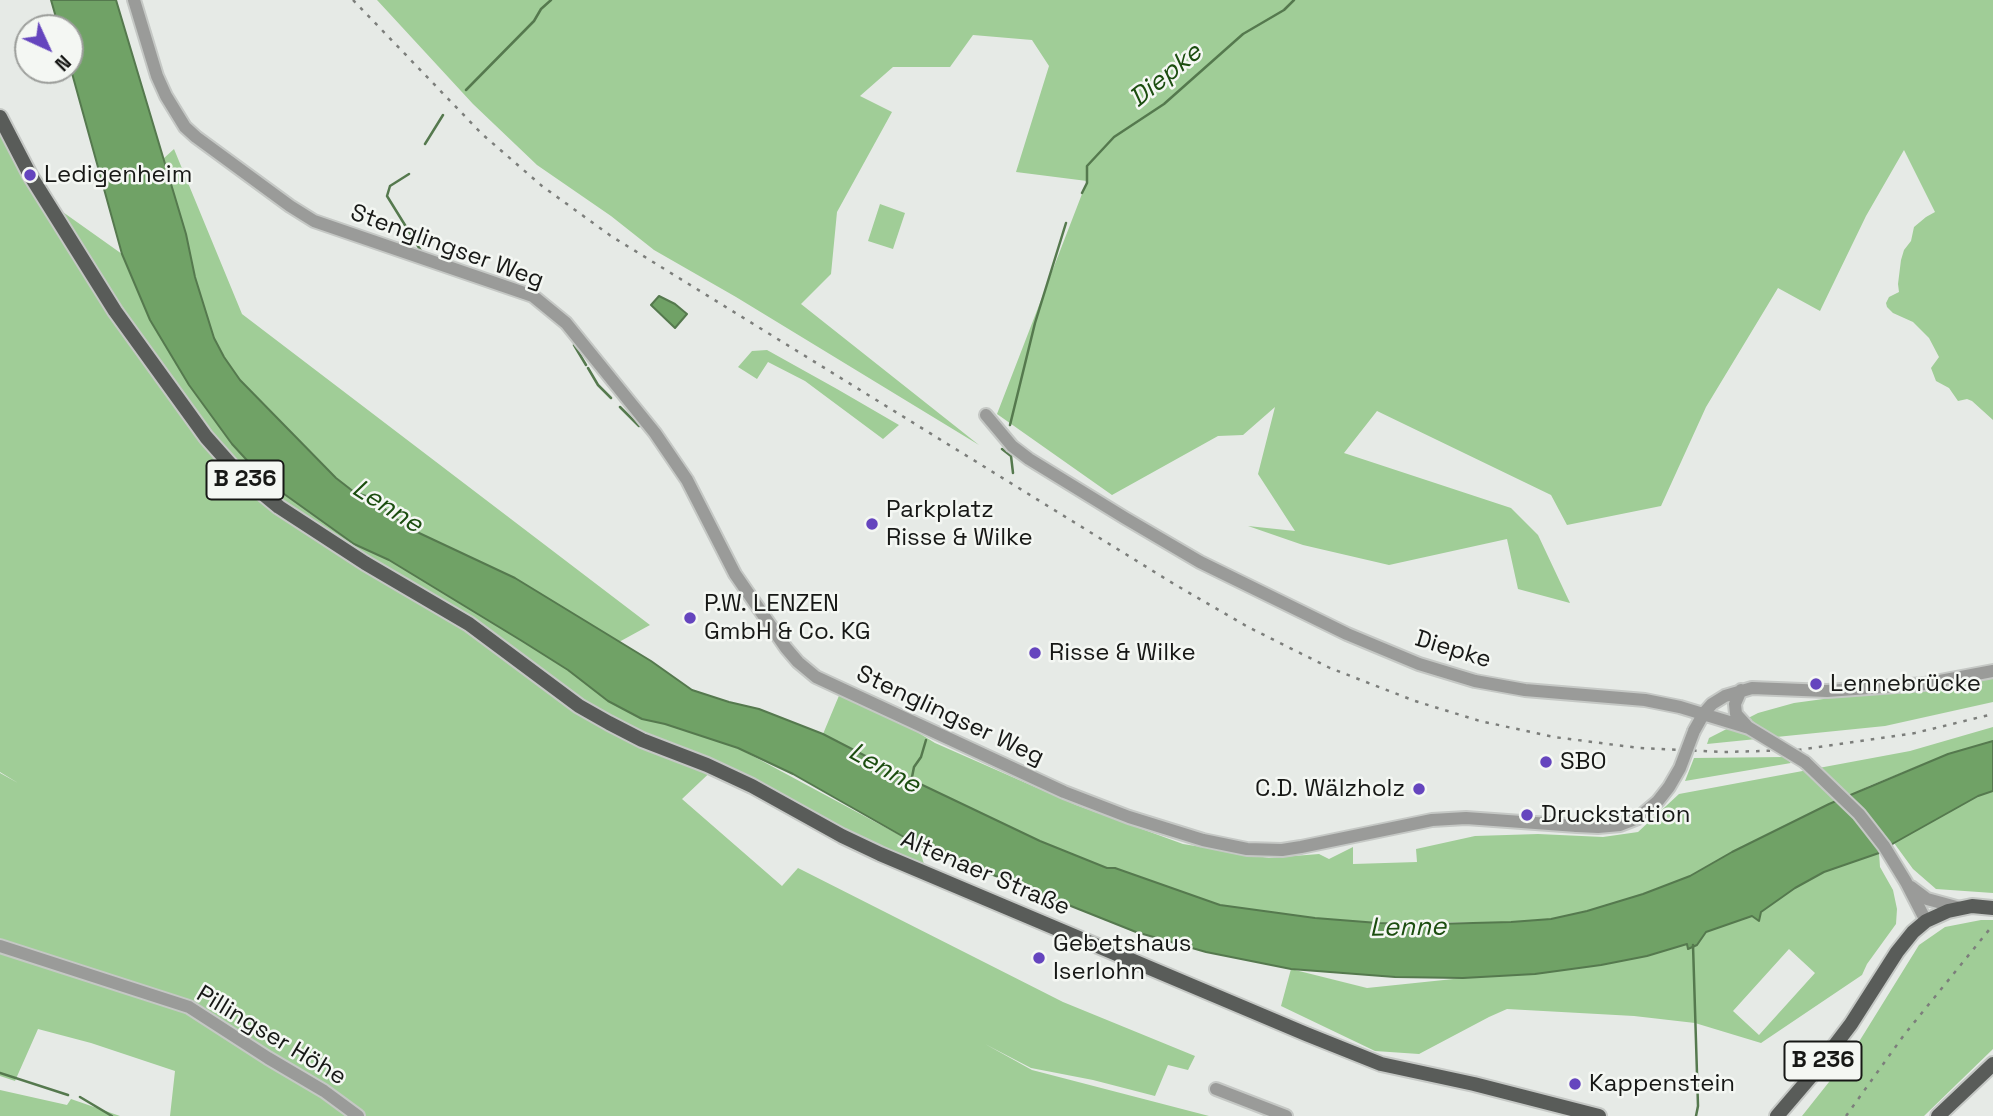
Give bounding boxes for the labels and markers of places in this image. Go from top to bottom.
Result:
place label: Ledigenheim [44,161,192,189]
marker: Ledigenheim [22,167,38,183]
place label: Parkplatz Risse & Wilke [886,496,1033,552]
marker: Parkplatz Risse & Wilke [864,516,880,532]
place label: P.W. LENZEN GmbH & Co. KG [704,590,871,646]
marker: P.W. LENZEN GmbH & Co. KG [682,610,698,626]
place label: Risse & Wilke [1049,639,1196,667]
marker: Risse & Wilke [1027,645,1043,661]
place label: Lennebrücke [1830,670,1981,698]
marker: Lennebrücke [1808,676,1824,692]
place label: SBO [1560,748,1607,776]
marker: SBO [1538,754,1554,770]
place label: C.D. Wälzholz [1255,775,1405,803]
marker: C.D. Wälzholz [1411,781,1427,797]
place label: Druckstation [1541,801,1690,829]
marker: Druckstation [1519,807,1535,823]
place label: Gebetshaus Iserlohn [1053,930,1191,986]
marker: Gebetshaus Iserlohn [1031,950,1047,966]
place label: Kappenstein [1589,1070,1735,1098]
marker: Kappenstein [1567,1076,1583,1092]

